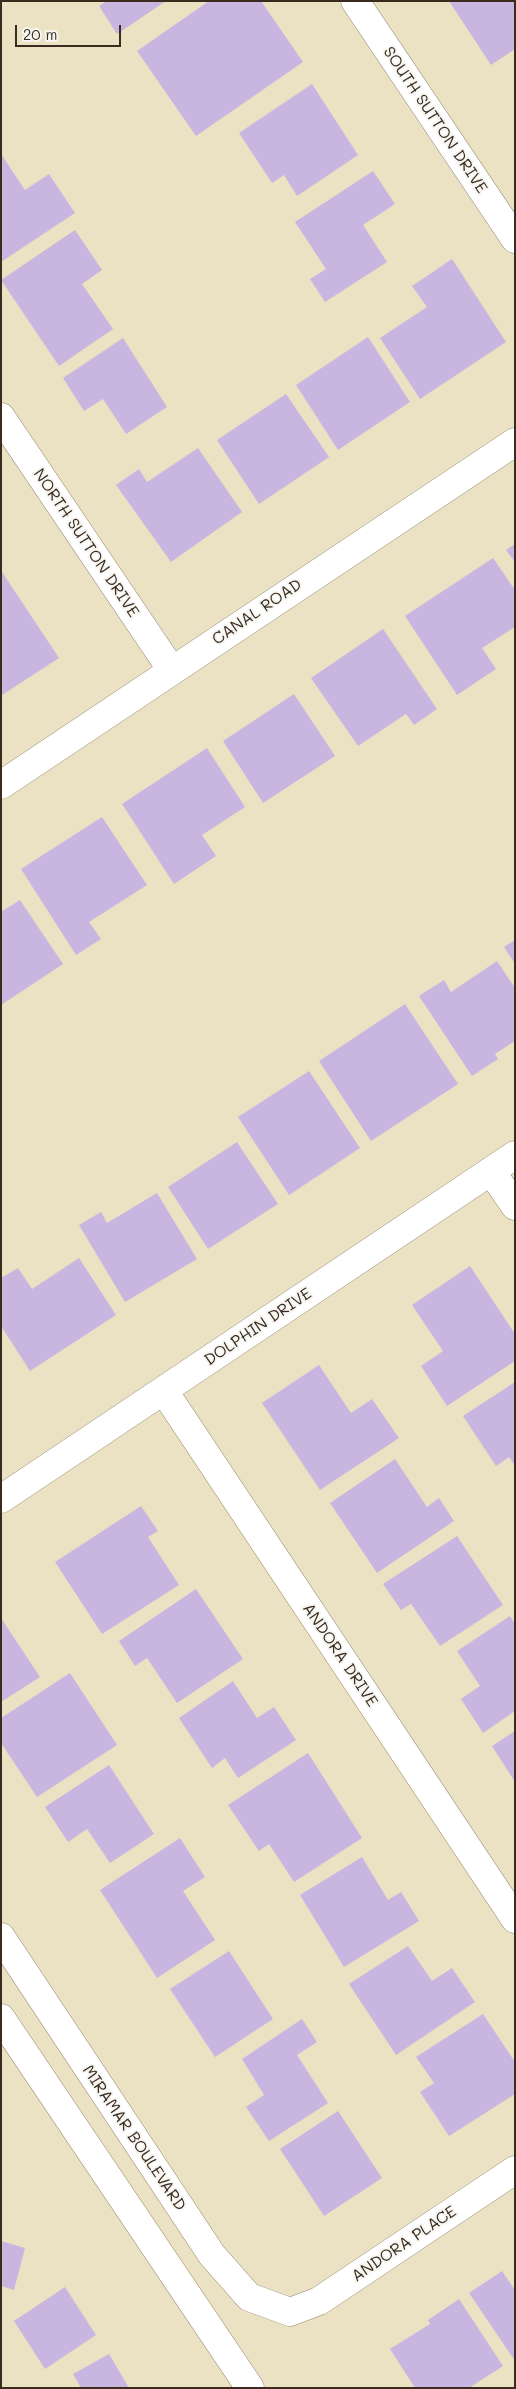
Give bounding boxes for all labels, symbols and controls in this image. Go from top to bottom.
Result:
scale bar [18,15,124,47]
text: 20 m [23,24,57,44]
street label: SOUTH SUTTON DRIVE [379,43,491,197]
street label: NORTH SUTTON DRIVE [29,465,143,621]
street label: CANAL ROAD [209,575,305,649]
street label: DOLPHIN DRIVE [201,1284,315,1370]
street label: ANDORA DRIVE [298,1600,382,1710]
street label: MIRAMAR BOULEVARD [78,2062,190,2214]
street label: ANDORA PLACE [348,2202,460,2286]

